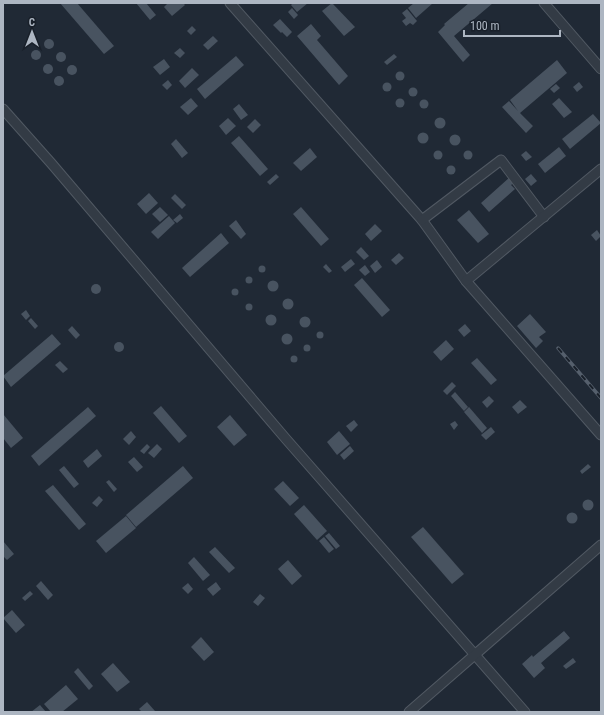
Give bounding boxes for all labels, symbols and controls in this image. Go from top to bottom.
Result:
north arrow [12,12,52,52]
scale bar [464,12,560,38]
text: С [29,16,35,29]
text: 100 m [470,19,500,33]

